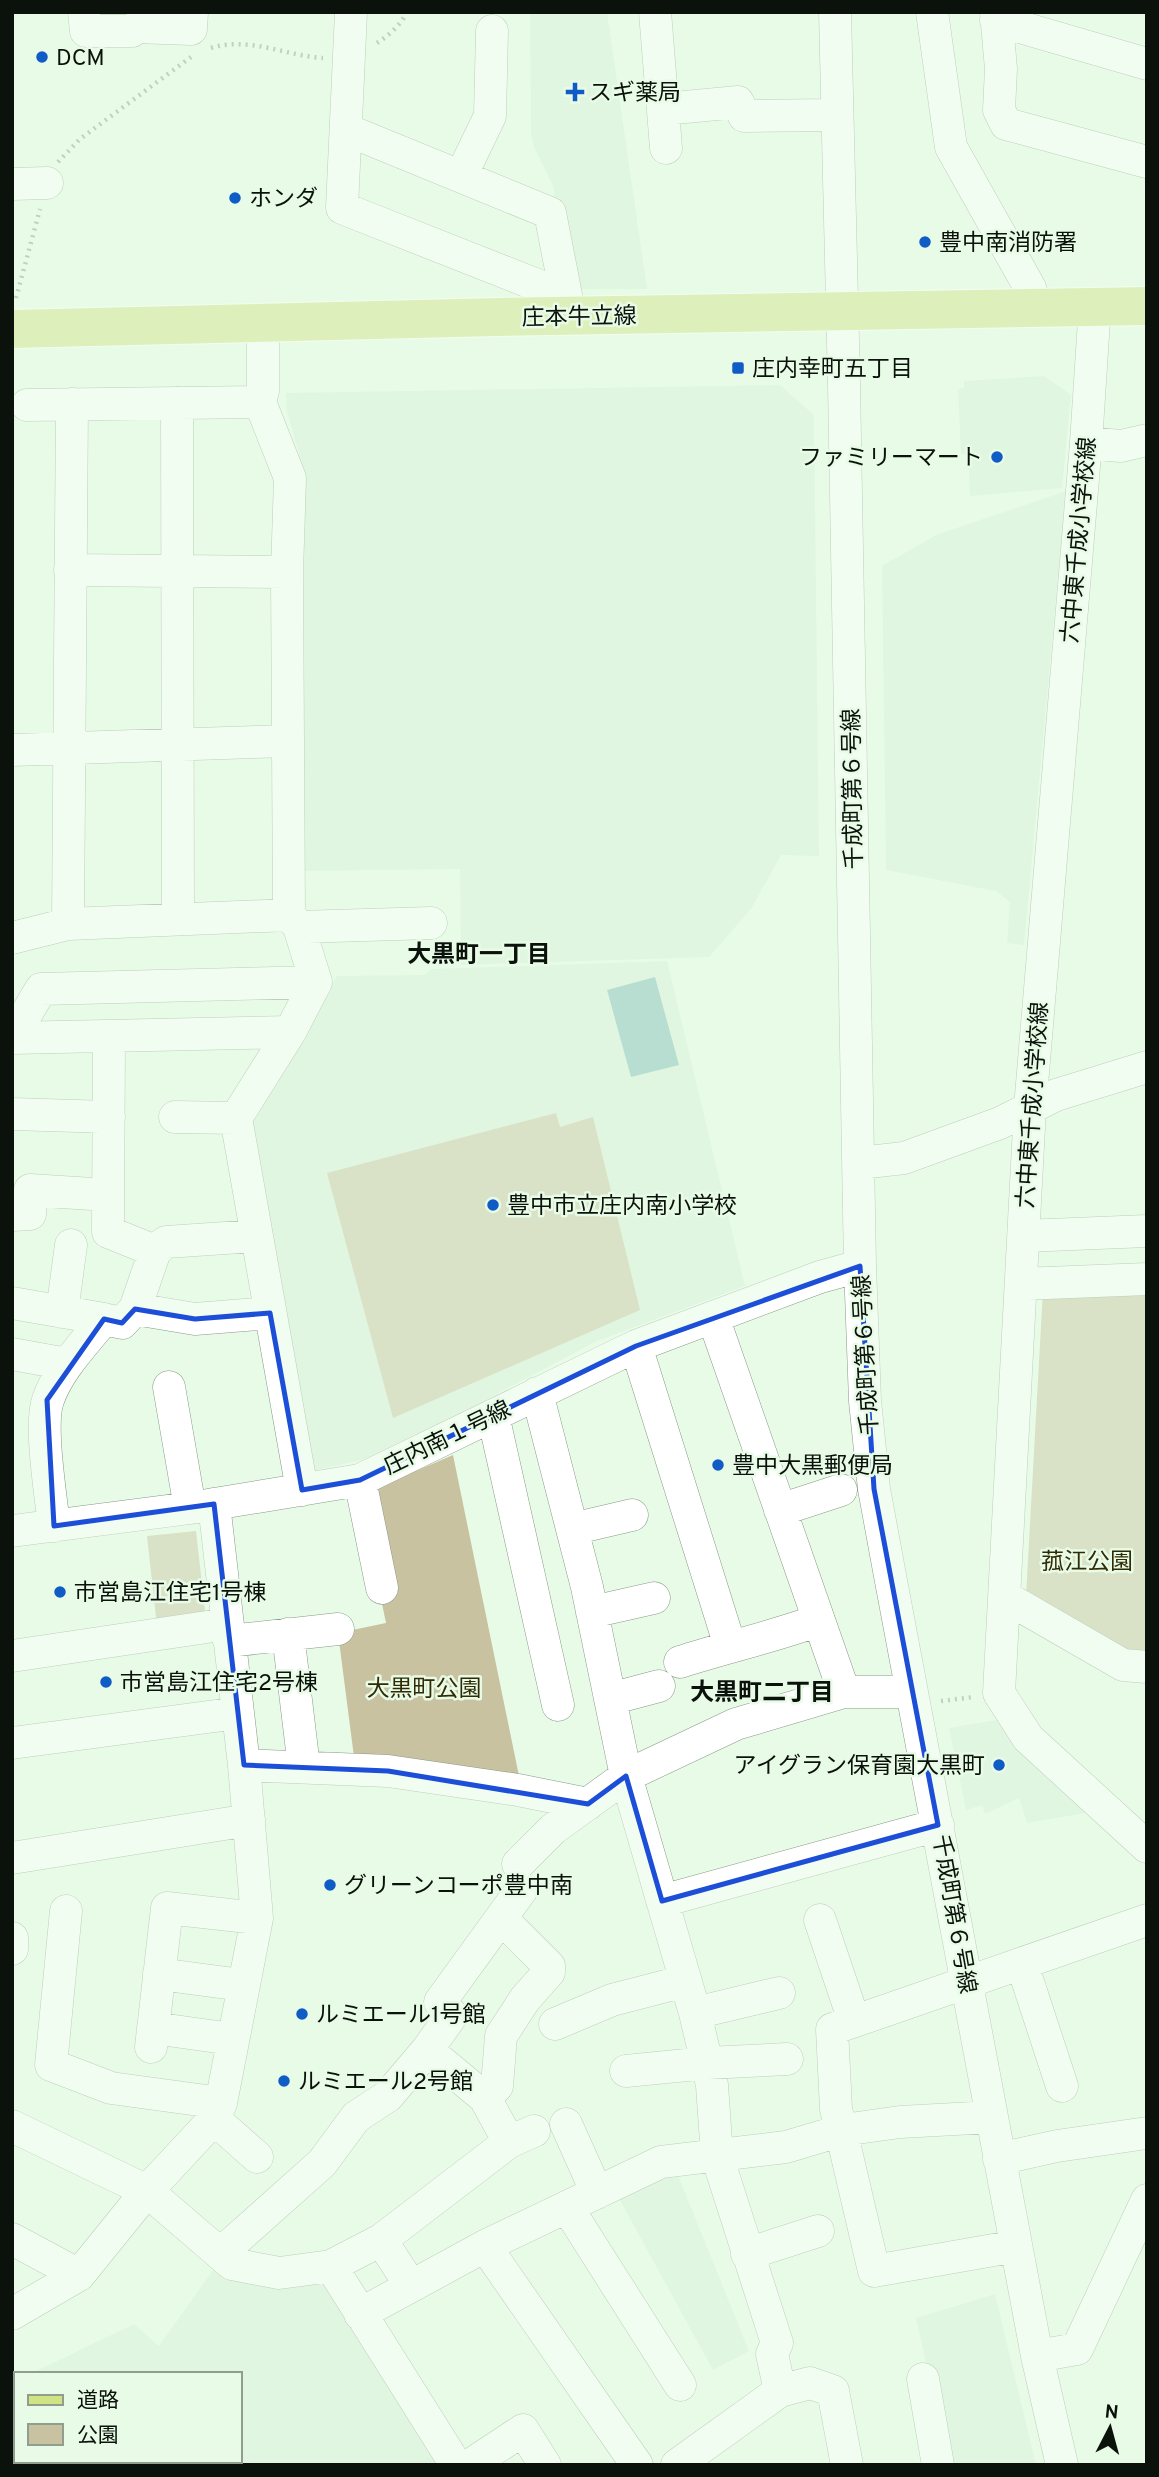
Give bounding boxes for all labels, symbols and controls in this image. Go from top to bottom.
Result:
place label: DCM [56,45,105,74]
marker: DCM [34,49,50,65]
place label: スギ薬局 [589,80,681,109]
marker: スギ薬局 [567,84,583,100]
place label: ホンダ [249,186,318,215]
marker: ホンダ [227,190,243,206]
place label: 豊中南消防署 [939,230,1077,259]
marker: 豊中南消防署 [917,234,933,250]
street label: 庄本牛立線 [521,303,637,334]
place label: 庄内幸町五丁目 [752,356,913,385]
marker: 庄内幸町五丁目 [730,360,746,376]
street label: 六中東千成小学校線 [1057,436,1104,645]
place label: ファミリーマート [799,445,983,474]
marker: ファミリーマート [989,449,1005,465]
street label: 千成町第６号線 [839,708,870,870]
district label: 大黒町一丁目 [407,941,551,971]
street label: 六中東千成小学校線 [1013,1001,1056,1209]
place label: 豊中市立庄内南小学校 [507,1193,737,1222]
marker: 豊中市立庄内南小学校 [485,1197,501,1213]
street label: 千成町第６号線 [849,1274,886,1436]
street label: 庄内南１号線 [380,1396,516,1483]
place label: 豊中大黒郵便局 [732,1453,893,1482]
marker: 豊中大黒郵便局 [710,1457,726,1473]
park label: 菰江公園 [1041,1549,1133,1578]
place label: 市営島江住宅1号棟 [74,1580,267,1609]
marker: 市営島江住宅1号棟 [52,1584,68,1600]
place label: 市営島江住宅2号棟 [120,1670,318,1699]
marker: 市営島江住宅2号棟 [98,1674,114,1690]
park label: 大黒町公園 [367,1676,482,1705]
district label: 大黒町二丁目 [690,1679,834,1709]
place label: アイグラン保育園大黒町 [734,1753,985,1782]
marker: アイグラン保育園大黒町 [991,1757,1007,1773]
street label: 千成町第６号線 [924,1833,981,1996]
place label: グリーンコーポ豊中南 [344,1873,573,1902]
marker: グリーンコーポ豊中南 [322,1877,338,1893]
place label: ルミエール1号館 [316,2002,486,2031]
marker: ルミエール1号館 [294,2006,310,2022]
place label: ルミエール2号館 [298,2069,473,2098]
marker: ルミエール2号館 [276,2073,292,2089]
legend [14,2372,242,2463]
text: 道路 [77,2388,119,2415]
north arrow [1075,2393,1145,2463]
text: N [1104,2400,1120,2426]
text: 公園 [77,2423,119,2450]

